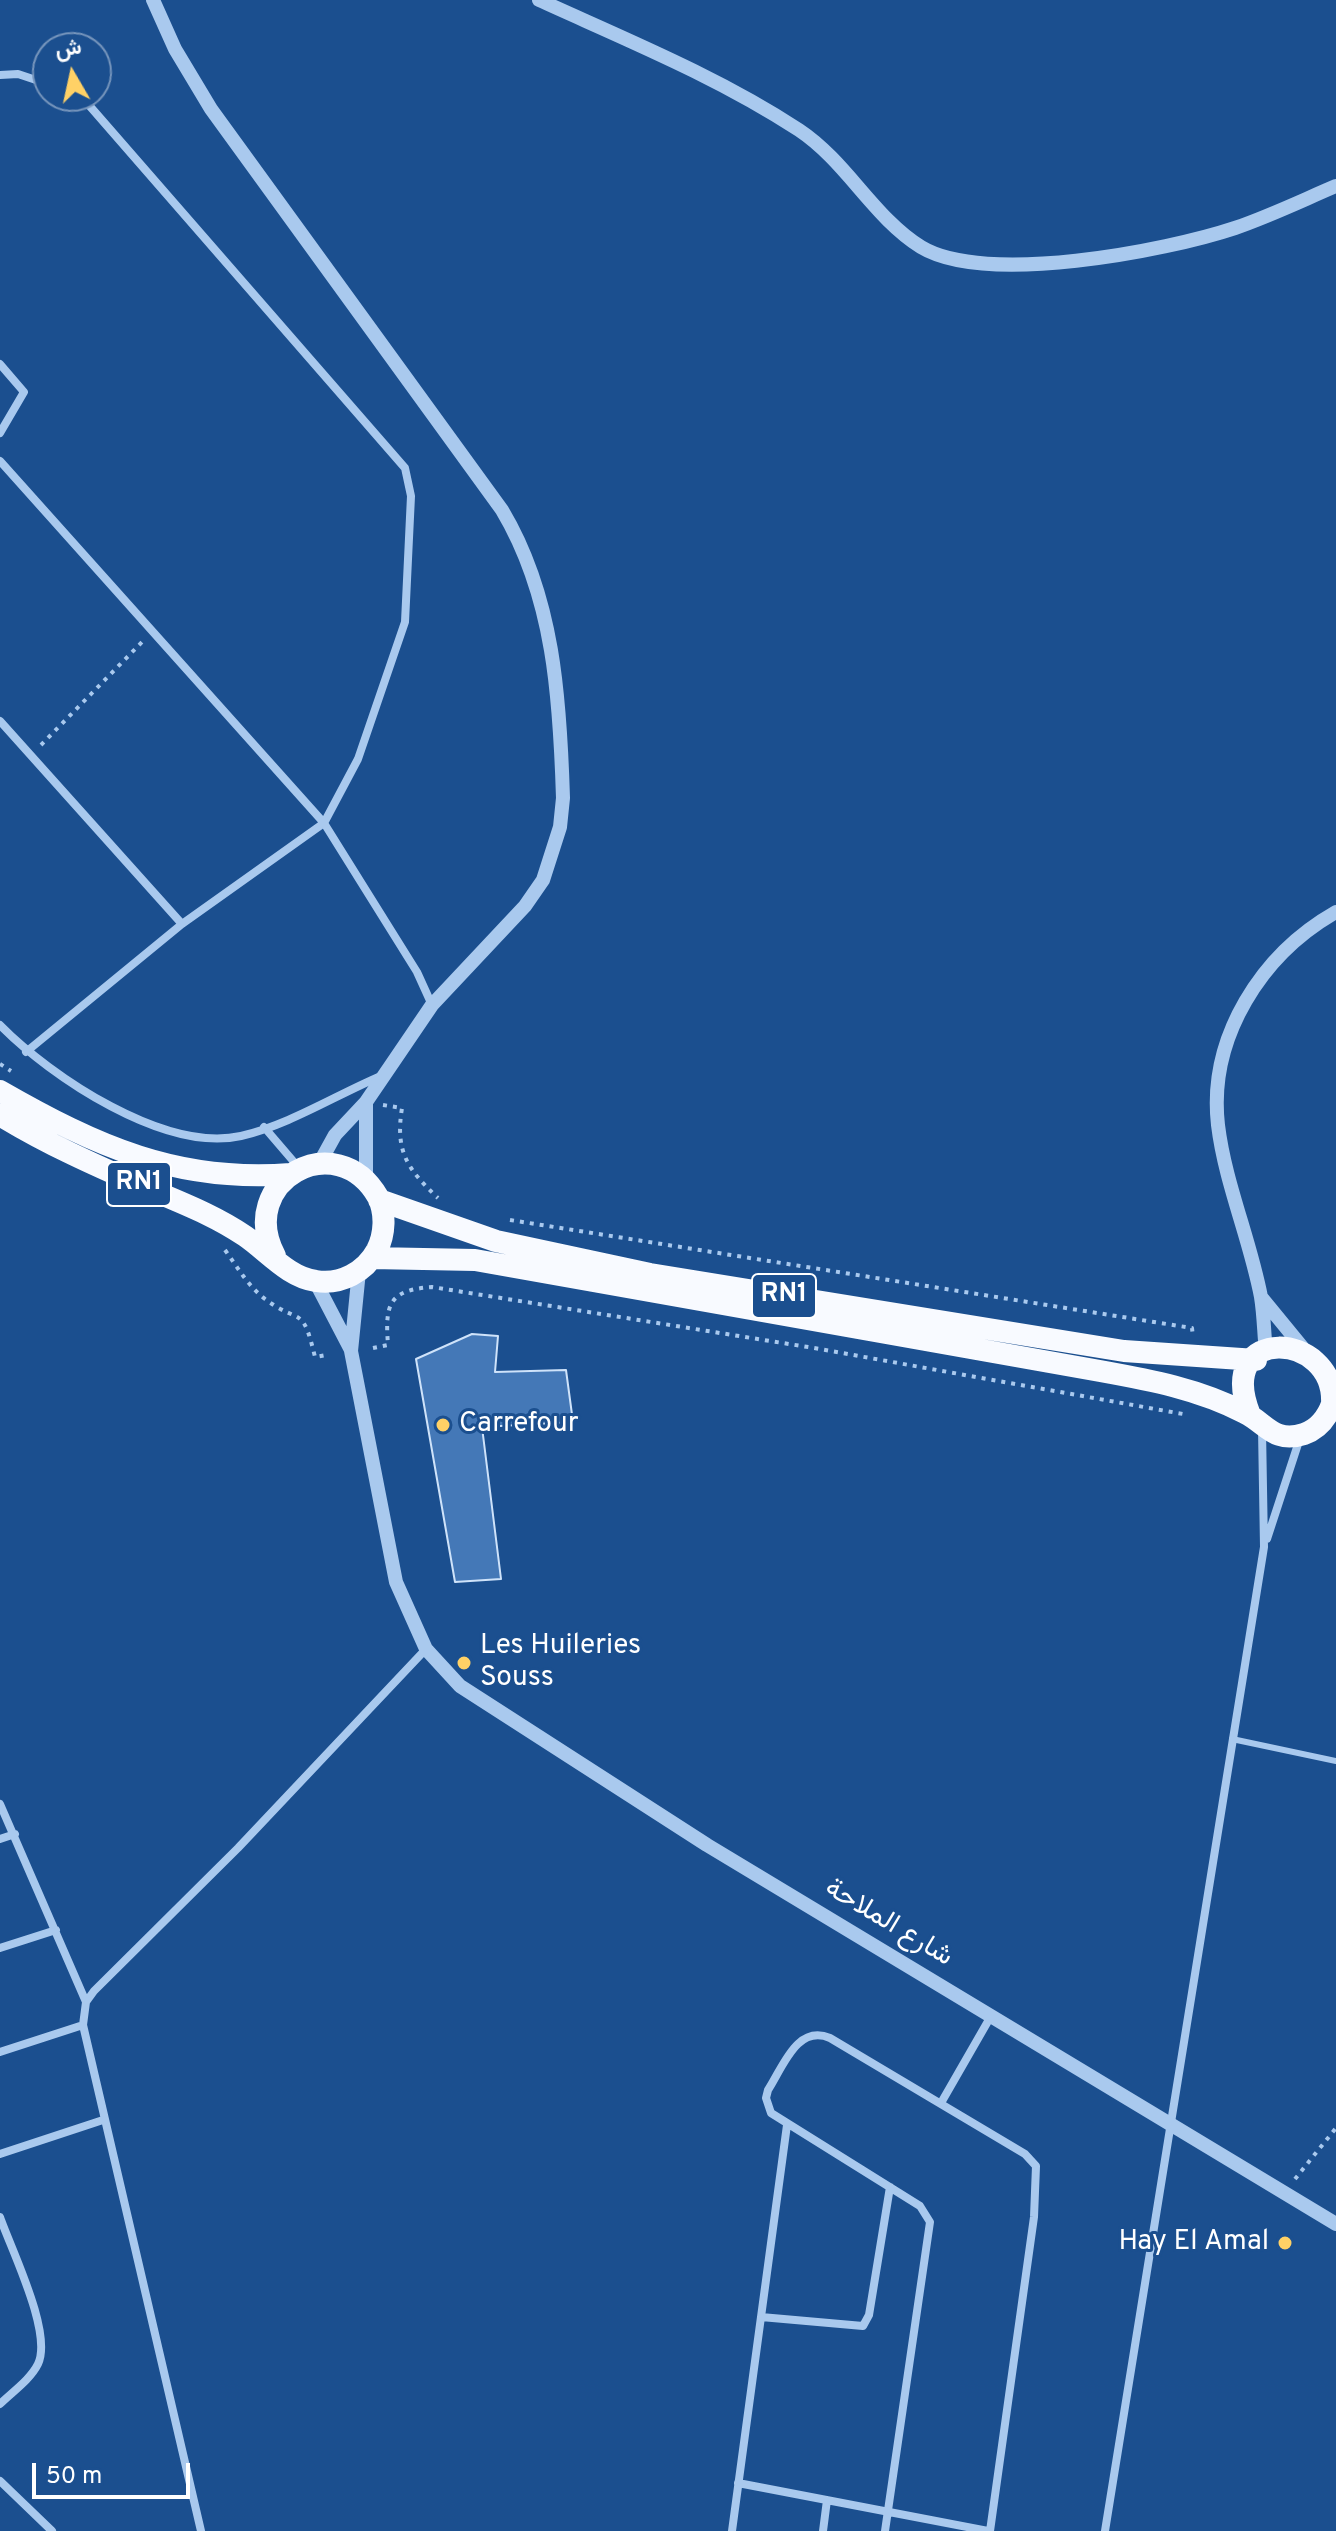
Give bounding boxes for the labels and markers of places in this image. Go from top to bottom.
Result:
place label: Carrefour [459,1408,579,1442]
marker: Carrefour [434,1416,452,1434]
place label: Les Huileries Souss [480,1630,641,1696]
marker: Les Huileries Souss [455,1654,473,1672]
place label: Hay El Amal [1119,2226,1269,2260]
marker: Hay El Amal [1276,2234,1294,2252]

